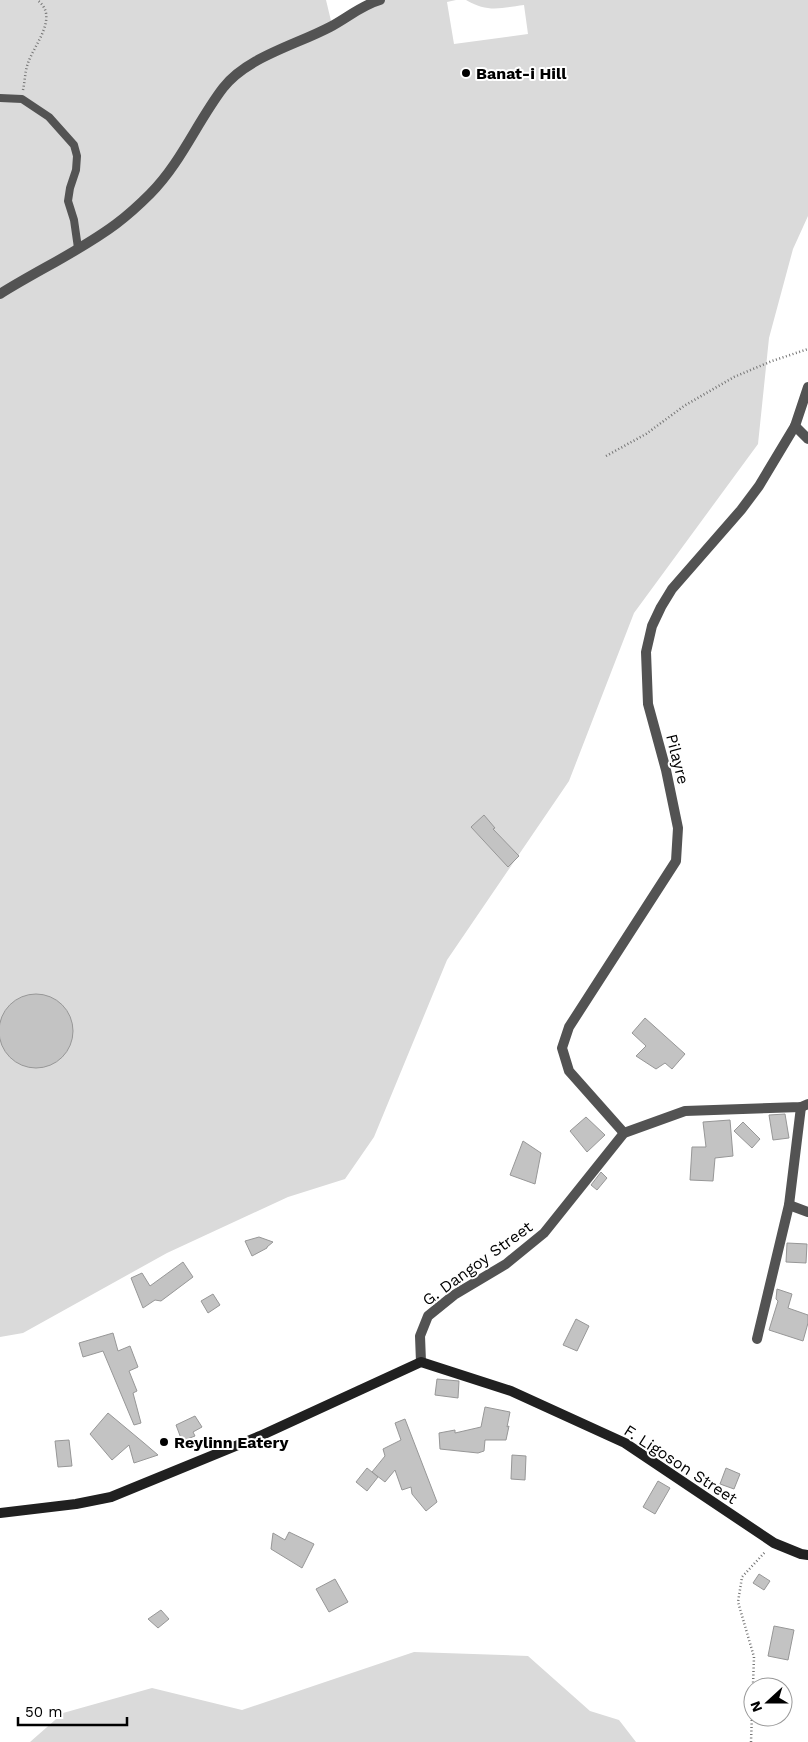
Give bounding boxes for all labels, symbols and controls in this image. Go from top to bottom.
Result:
place label: Banat-i Hill [476,64,567,83]
marker: Banat-i Hill [460,67,472,79]
street label: Pilayre [662,732,693,786]
street label: G. Dangoy Street [419,1217,536,1310]
street label: F. Ligoson Street [621,1421,741,1508]
place label: Reylinn Eatery [174,1433,289,1452]
marker: Reylinn Eatery [158,1436,170,1448]
north arrow [743,1677,793,1727]
scale bar [18,1694,126,1726]
text: N [747,1699,765,1714]
text: 50 m [25,1703,62,1721]

